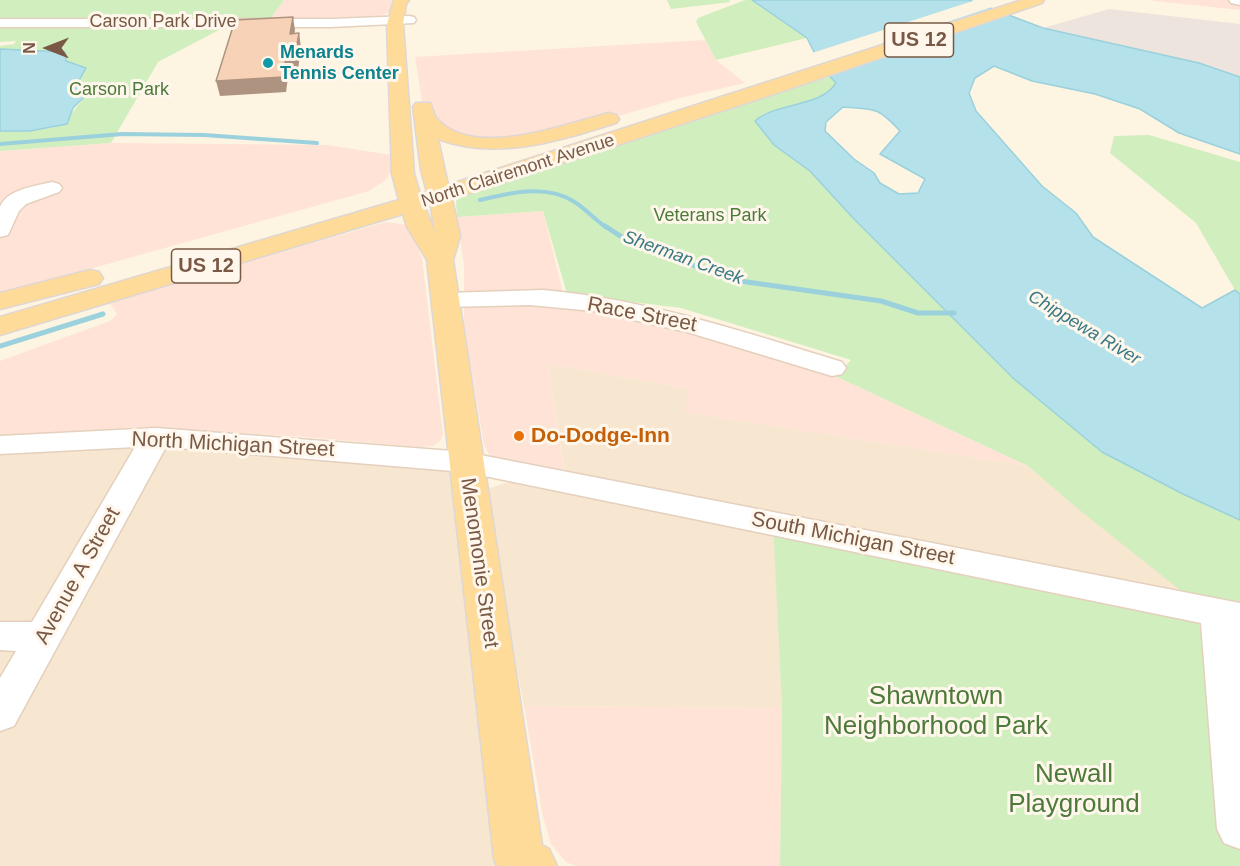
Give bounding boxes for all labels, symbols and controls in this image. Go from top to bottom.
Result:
street label: Carson Park Drive [89,11,237,33]
north arrow [18,18,78,78]
road number: US 12 [884,23,954,57]
text: N [21,42,38,54]
place label: Menards Tennis Center [280,42,399,84]
marker: Menards Tennis Center [261,56,275,70]
park label: Carson Park [69,79,169,101]
street label: North Clairemont Avenue [419,130,617,212]
park label: Veterans Park [653,205,767,227]
water label: Sherman Creek [620,226,746,290]
road number: US 12 [172,249,240,283]
water label: Chippewa River [1024,286,1144,370]
street label: Race Street [585,292,699,338]
place label: Do-Dodge-Inn [531,423,670,449]
street label: North Michigan Street [131,427,335,463]
marker: Do-Dodge-Inn [512,429,526,443]
street label: Menomonie Street [455,476,503,650]
street label: Avenue A Street [30,503,126,649]
street label: South Michigan Street [749,507,957,571]
park label: Shawntown Neighborhood Park [824,681,1048,742]
park label: Newall Playground [1008,759,1140,820]

